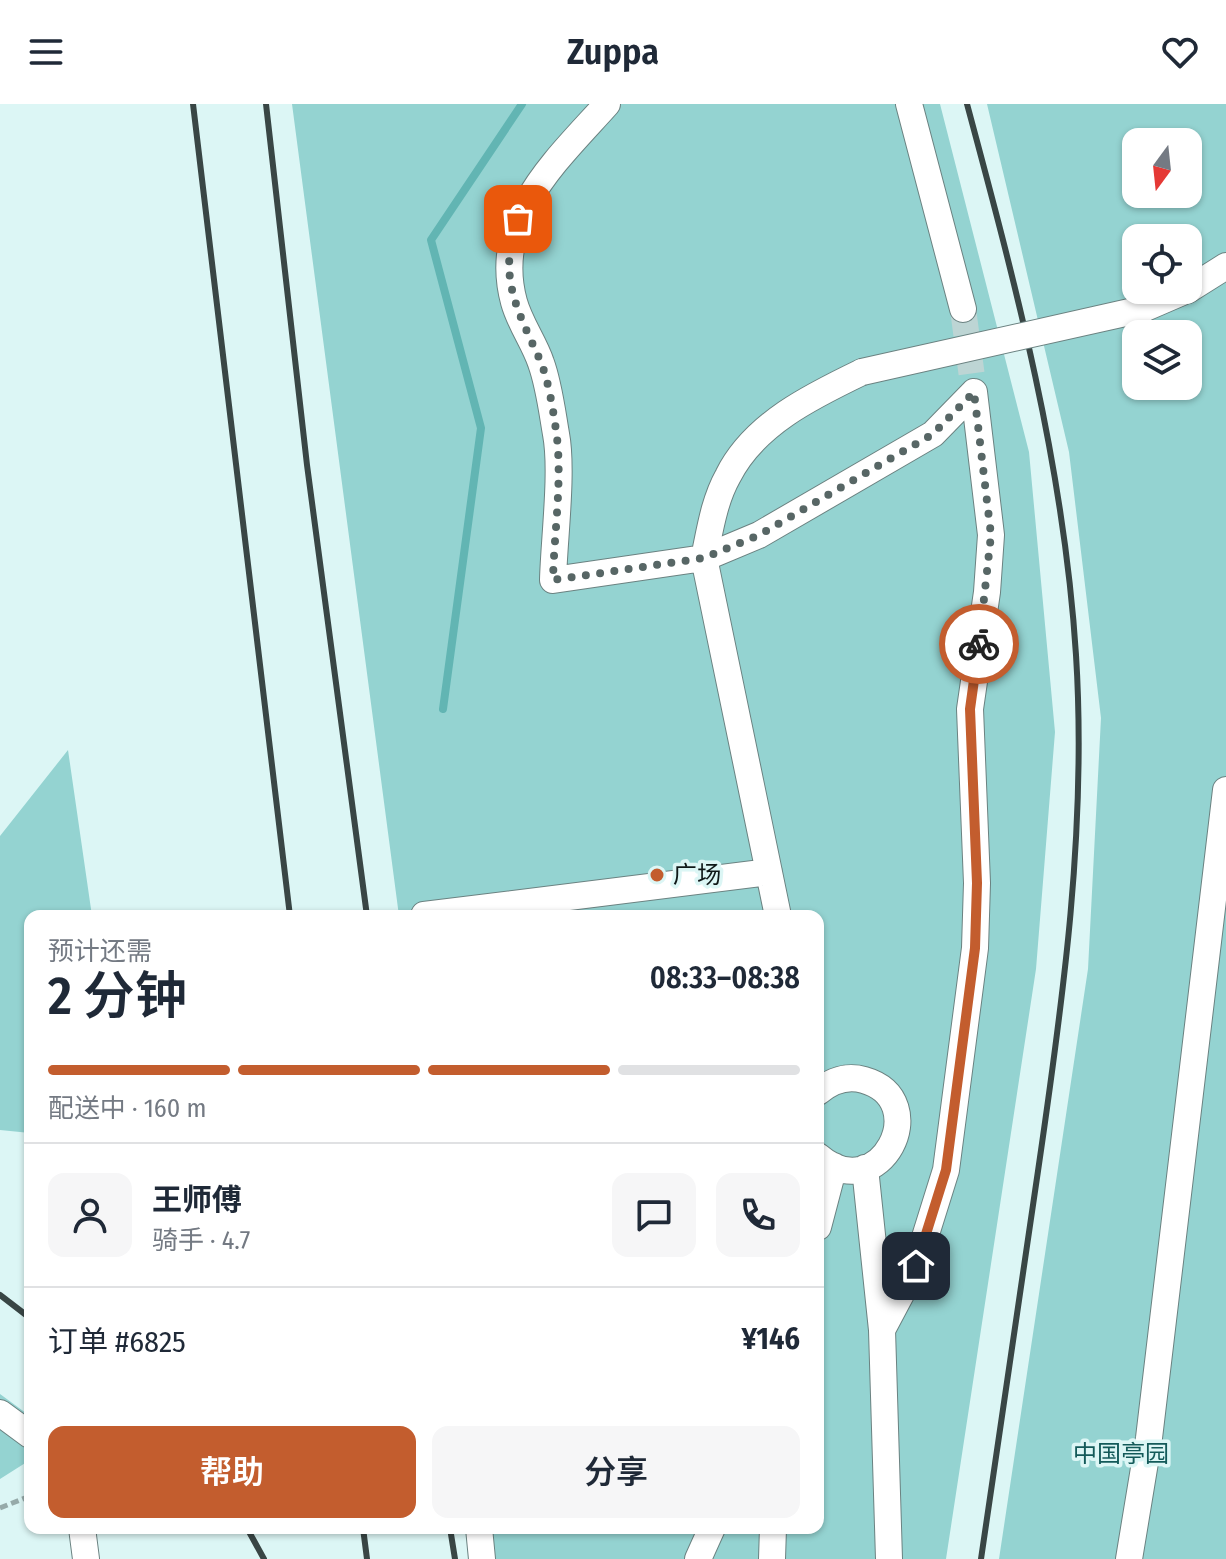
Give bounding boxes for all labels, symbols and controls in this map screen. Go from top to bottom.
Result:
icon: menu [24,30,68,74]
text: Zuppa [567,30,659,74]
icon: heart [1158,30,1202,74]
north arrow [1122,128,1202,208]
map controls [1122,128,1202,400]
pin [484,185,552,253]
icon: bag [496,197,540,241]
button: locate [1122,224,1202,304]
button: layers [1122,320,1202,400]
courier [939,604,1019,684]
icon: bike [957,622,1001,666]
place label: 广场 [673,861,721,889]
marker: 广场 [648,866,666,884]
text: 预计还需 [48,936,152,967]
text: 08:33–08:38 [650,960,800,996]
text: 2 分钟 [48,965,187,1028]
text: 配送中 · 160 m [48,1093,206,1124]
button: person [48,1173,132,1257]
button: chat [612,1173,696,1257]
button: phone [716,1173,800,1257]
text: 王师傅 [152,1182,242,1218]
text: 骑手 · 4.7 [152,1225,250,1256]
pin [882,1232,950,1300]
icon: home [894,1244,938,1288]
text: ¥146 [742,1321,800,1357]
text: 订单 #6825 [48,1324,186,1360]
button: 帮助 [48,1426,416,1518]
button: 分享 [432,1426,800,1518]
park label: 中国亭园 [1073,1440,1169,1468]

